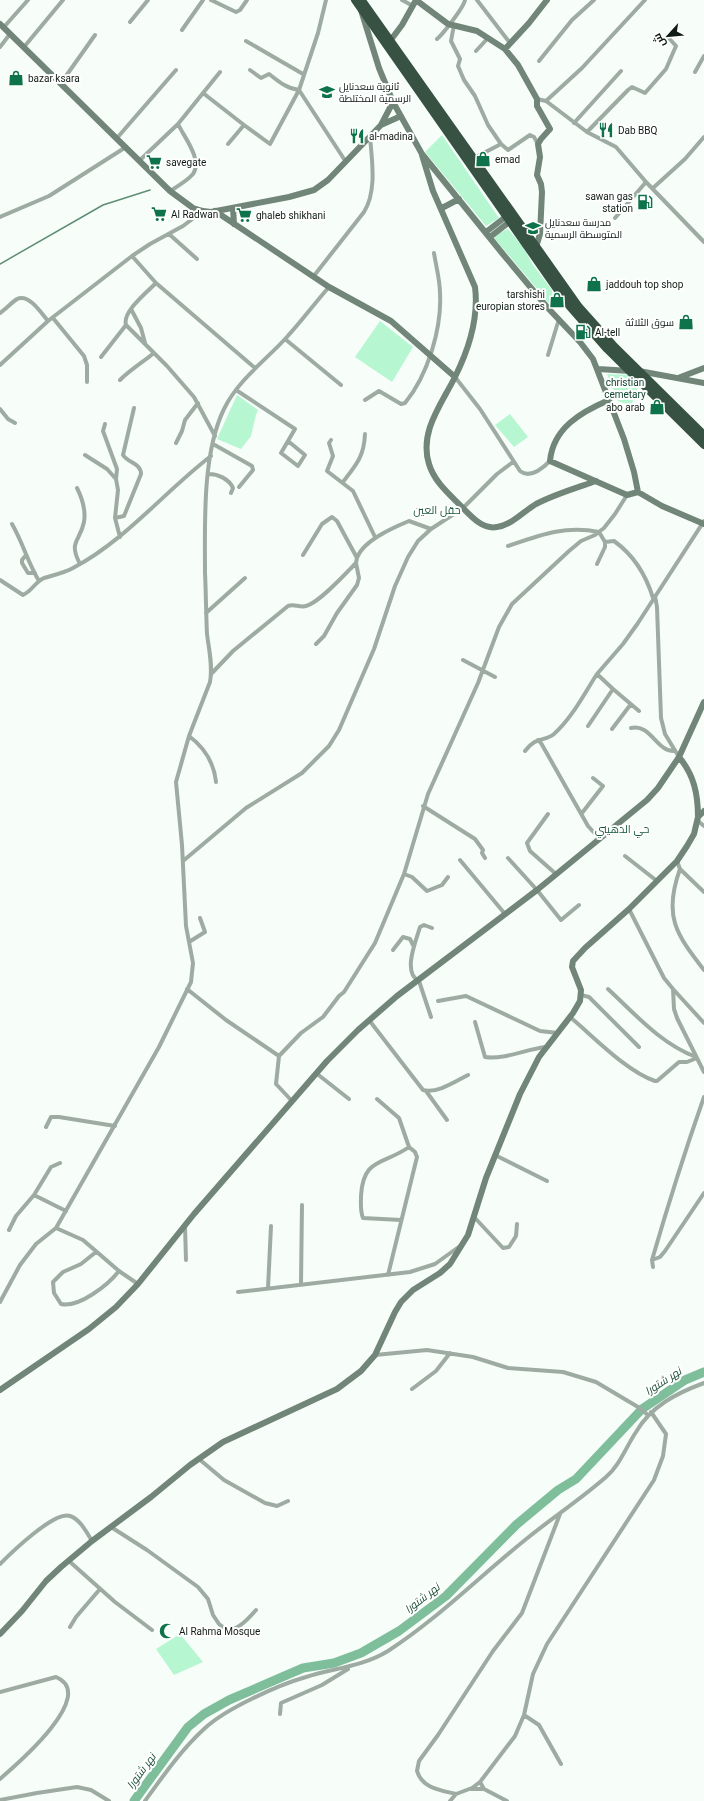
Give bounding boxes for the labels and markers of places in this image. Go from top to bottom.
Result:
shop icon: bazar ksara [7,69,25,87]
place label: bazar ksara [28,73,80,84]
place label: ثانوية سعدنايل الرسمية المختلطة [339,81,411,104]
school or university icon: ثانوية سعدنايل الرسمية المختلطة [318,83,336,101]
restaurant icon: Dab BBQ [597,121,615,139]
place label: Dab BBQ [618,125,658,136]
restaurant icon: al-madina [348,127,366,145]
place label: al-madina [369,131,413,142]
shop icon: emad [474,150,492,168]
supermarket icon: savegate [145,153,163,171]
place label: emad [495,154,520,165]
place label: savegate [166,157,206,168]
place label: sawan gas station [585,191,633,214]
fuel station icon: sawan gas station [636,193,654,211]
supermarket icon: Al Radwan [150,205,168,223]
supermarket icon: ghaleb shikhani [235,206,253,224]
place label: Al Radwan [171,209,218,220]
place label: ghaleb shikhani [256,210,325,221]
place label: مدرسة سعدنايل المتوسطة الرسمية [545,217,622,240]
school or university icon: مدرسة سعدنايل المتوسطة الرسمية [524,219,542,237]
shop icon: jaddouh top shop [585,275,603,293]
place label: jaddouh top shop [605,279,684,290]
place label: tarshishi europian stores [476,289,545,312]
shop icon: tarshishi europian stores [548,291,566,309]
shop icon: سوق الثلاثة [677,313,695,331]
place label: سوق الثلاثة [625,317,674,329]
fuel station icon: Al-tell [574,323,592,341]
place label: Al-tell [595,327,620,338]
shop icon: abo arab [648,398,666,416]
place label: abo arab [606,402,645,413]
mosque icon: Al Rahma Mosque [158,1622,176,1640]
place label: Al Rahma Mosque [179,1626,260,1637]

